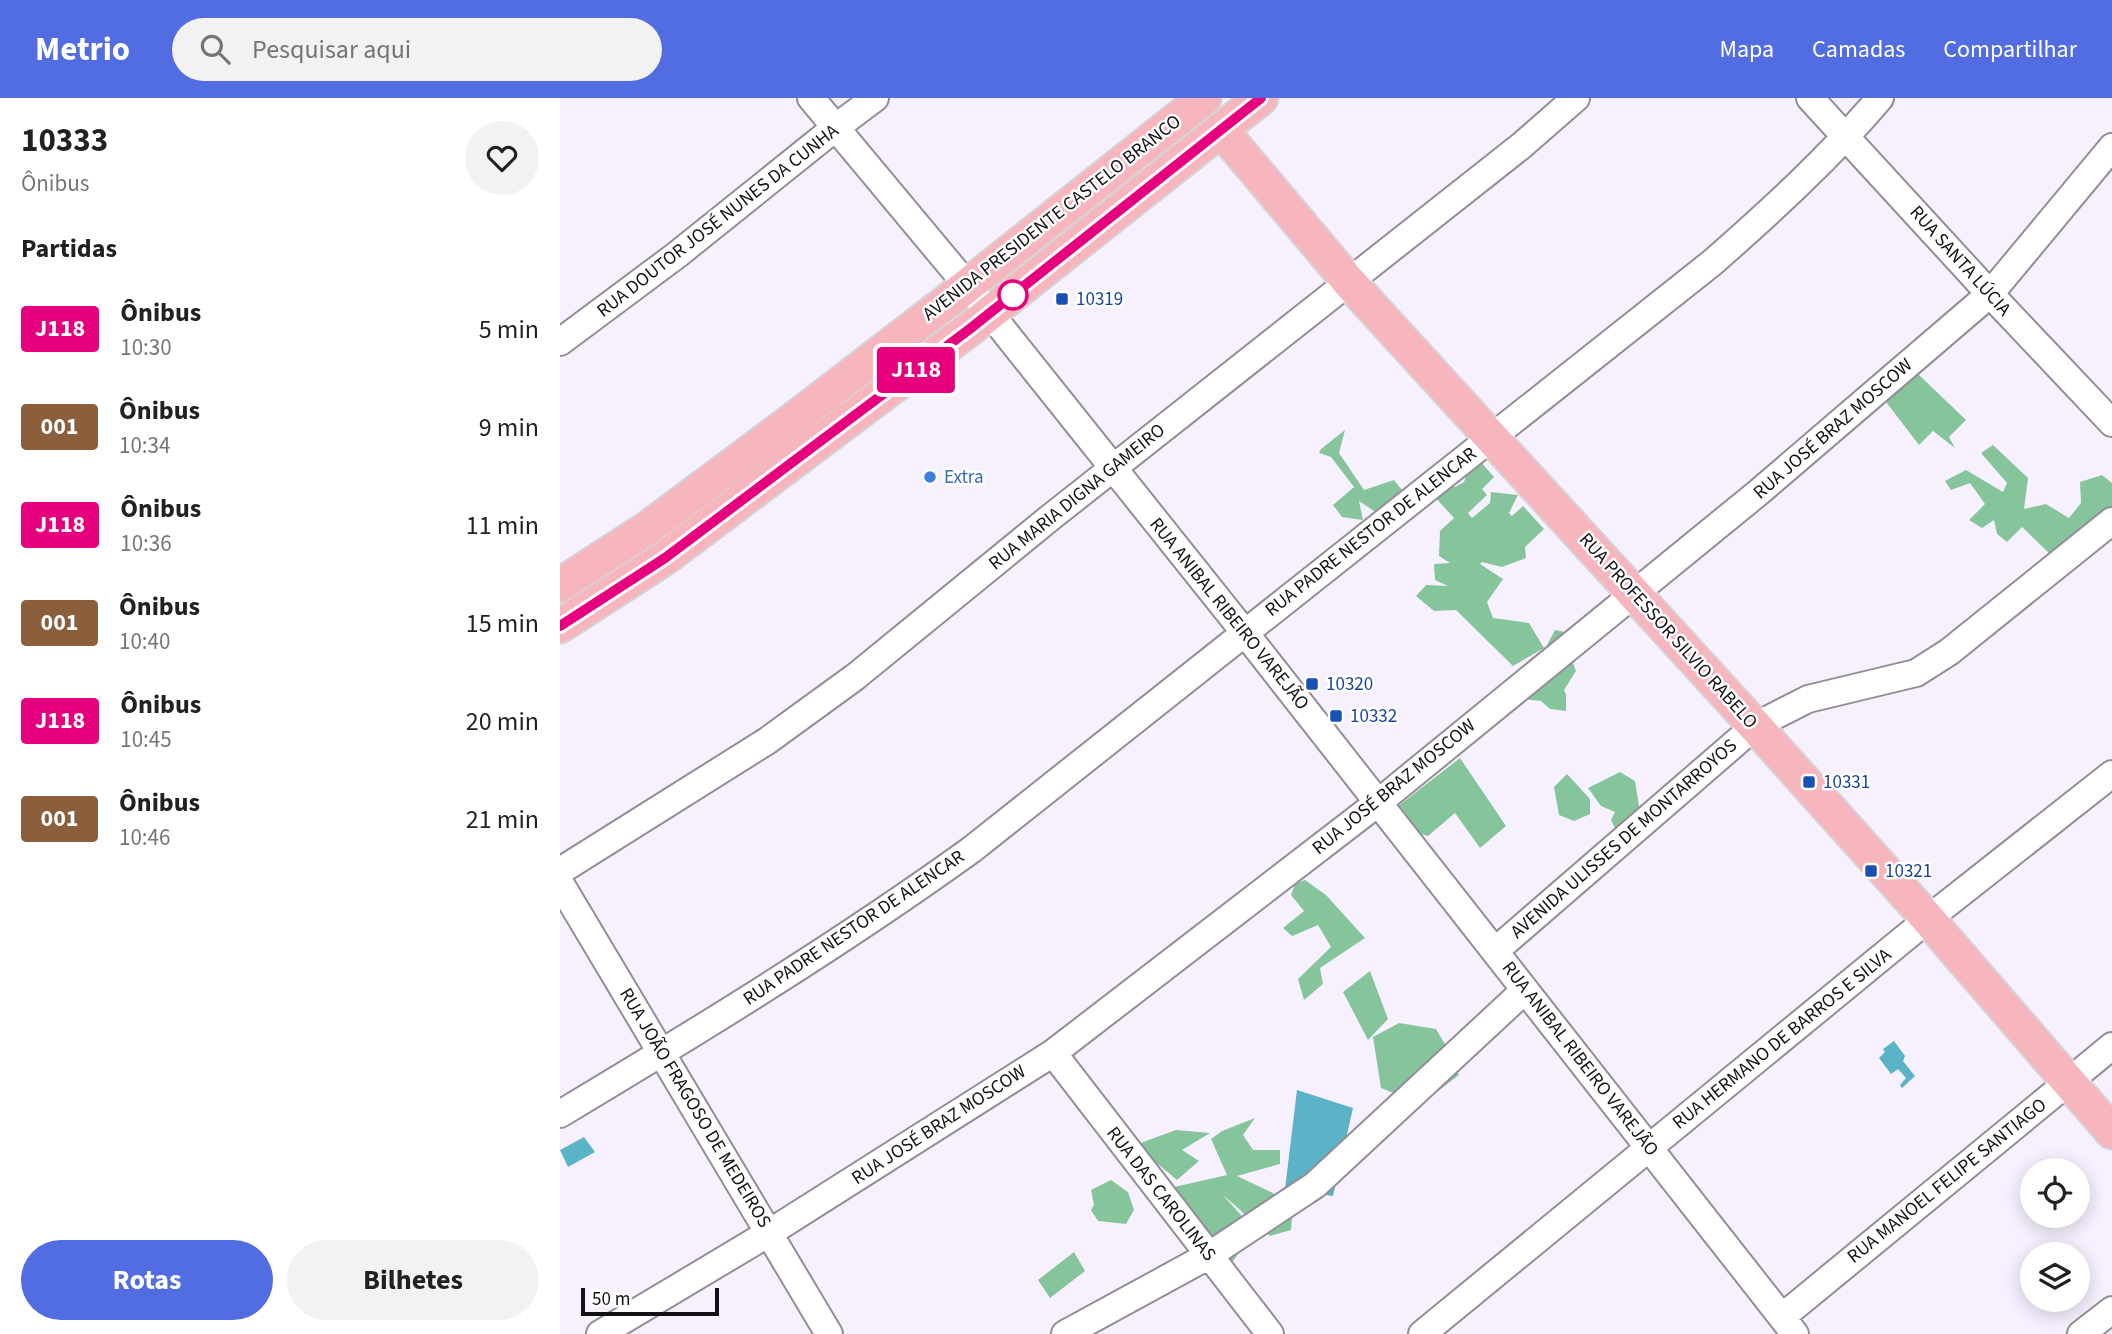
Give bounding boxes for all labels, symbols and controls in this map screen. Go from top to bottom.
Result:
search box [172,18,662,81]
text: Metrio [35,26,130,73]
icon: search [196,30,234,68]
text: Pesquisar aqui [252,31,411,68]
text: Mapa [1719,32,1774,67]
text: Camadas [1812,32,1905,67]
text: Compartilhar [1943,32,2077,67]
street label: AVENIDA PRESIDENTE CASTELO BRANCO [917,108,1187,328]
text: 10333 [21,117,108,164]
street label: RUA DOUTOR JOSÉ NUNES DA CUNHA [591,117,845,324]
button: heart [465,121,539,195]
text: Ônibus [21,167,89,200]
street label: RUA SANTA LÚCIA [1903,200,2017,323]
text: Partidas [21,230,117,267]
unlabelled marker [998,280,1028,310]
place label: 10319 [1076,286,1123,313]
marker: 10319 [1054,291,1070,307]
text: Ônibus [120,294,201,331]
text: J118 [35,311,85,346]
text: 5 min [479,311,539,348]
text: 10:30 [120,331,172,364]
line badge: J118 [867,347,965,393]
text: J118 [891,352,941,387]
street label: RUA JOSÉ BRAZ MOSCOW [1748,352,1918,506]
text: Ônibus [119,392,200,429]
text: 001 [40,409,79,444]
text: 9 min [479,409,539,446]
street label: RUA MARIA DIGNA GAMEIRO [983,417,1171,577]
text: 10:34 [119,429,170,462]
street label: RUA PADRE NESTOR DE ALENCAR [1260,441,1483,623]
place label: Extra [944,464,984,491]
marker: Extra [922,469,938,485]
text: Ônibus [120,490,201,527]
text: J118 [35,507,85,542]
text: 11 min [466,507,539,544]
street label: RUA ANIBAL RIBEIRO VAREJÃO [1143,512,1315,716]
text: 10:36 [120,527,172,560]
street label: RUA PROFESSOR SILVIO RABELO [1573,527,1763,735]
text: Ônibus [119,588,200,625]
text: 001 [40,605,79,640]
text: 15 min [466,605,539,642]
text: 10:40 [119,625,170,658]
place label: 10320 [1326,671,1373,698]
marker: 10320 [1304,676,1320,692]
text: Ônibus [120,686,201,723]
text: J118 [35,703,85,738]
text: 20 min [466,703,539,740]
place label: 10332 [1350,703,1397,730]
marker: 10332 [1328,708,1344,724]
street label: RUA JOSÉ BRAZ MOSCOW [1307,713,1481,861]
text: 10:45 [120,723,172,756]
street label: AVENIDA ULISSES DE MONTARROYOS [1505,733,1743,945]
place label: 10331 [1823,769,1870,796]
marker: 10331 [1801,774,1817,790]
text: Ônibus [119,784,200,821]
text: 001 [40,801,79,836]
text: 21 min [466,801,539,838]
text: 10:46 [119,821,170,854]
street label: RUA PADRE NESTOR DE ALENCAR [738,844,970,1012]
place label: 10321 [1885,858,1932,885]
marker: 10321 [1863,863,1879,879]
street label: RUA HERMANO DE BARROS E SILVA [1667,942,1898,1136]
street label: RUA ANIBAL RIBEIRO VAREJÃO [1495,956,1665,1162]
street label: RUA JOÃO FRAGOSO DE MEDEIROS [612,983,778,1233]
street label: RUA JOSÉ BRAZ MOSCOW [847,1058,1032,1192]
street label: RUA MANOEL FELIPE SANTIAGO [1842,1092,2052,1270]
street label: RUA DAS CAROLINAS [1100,1121,1222,1267]
map controls [2020,1158,2090,1312]
button: locate [2020,1158,2090,1228]
button: Rotas [21,1240,273,1320]
button: Bilhetes [287,1240,539,1320]
button: layers [2020,1242,2090,1312]
scale bar [581,1285,719,1317]
text: 50 m [592,1286,630,1313]

